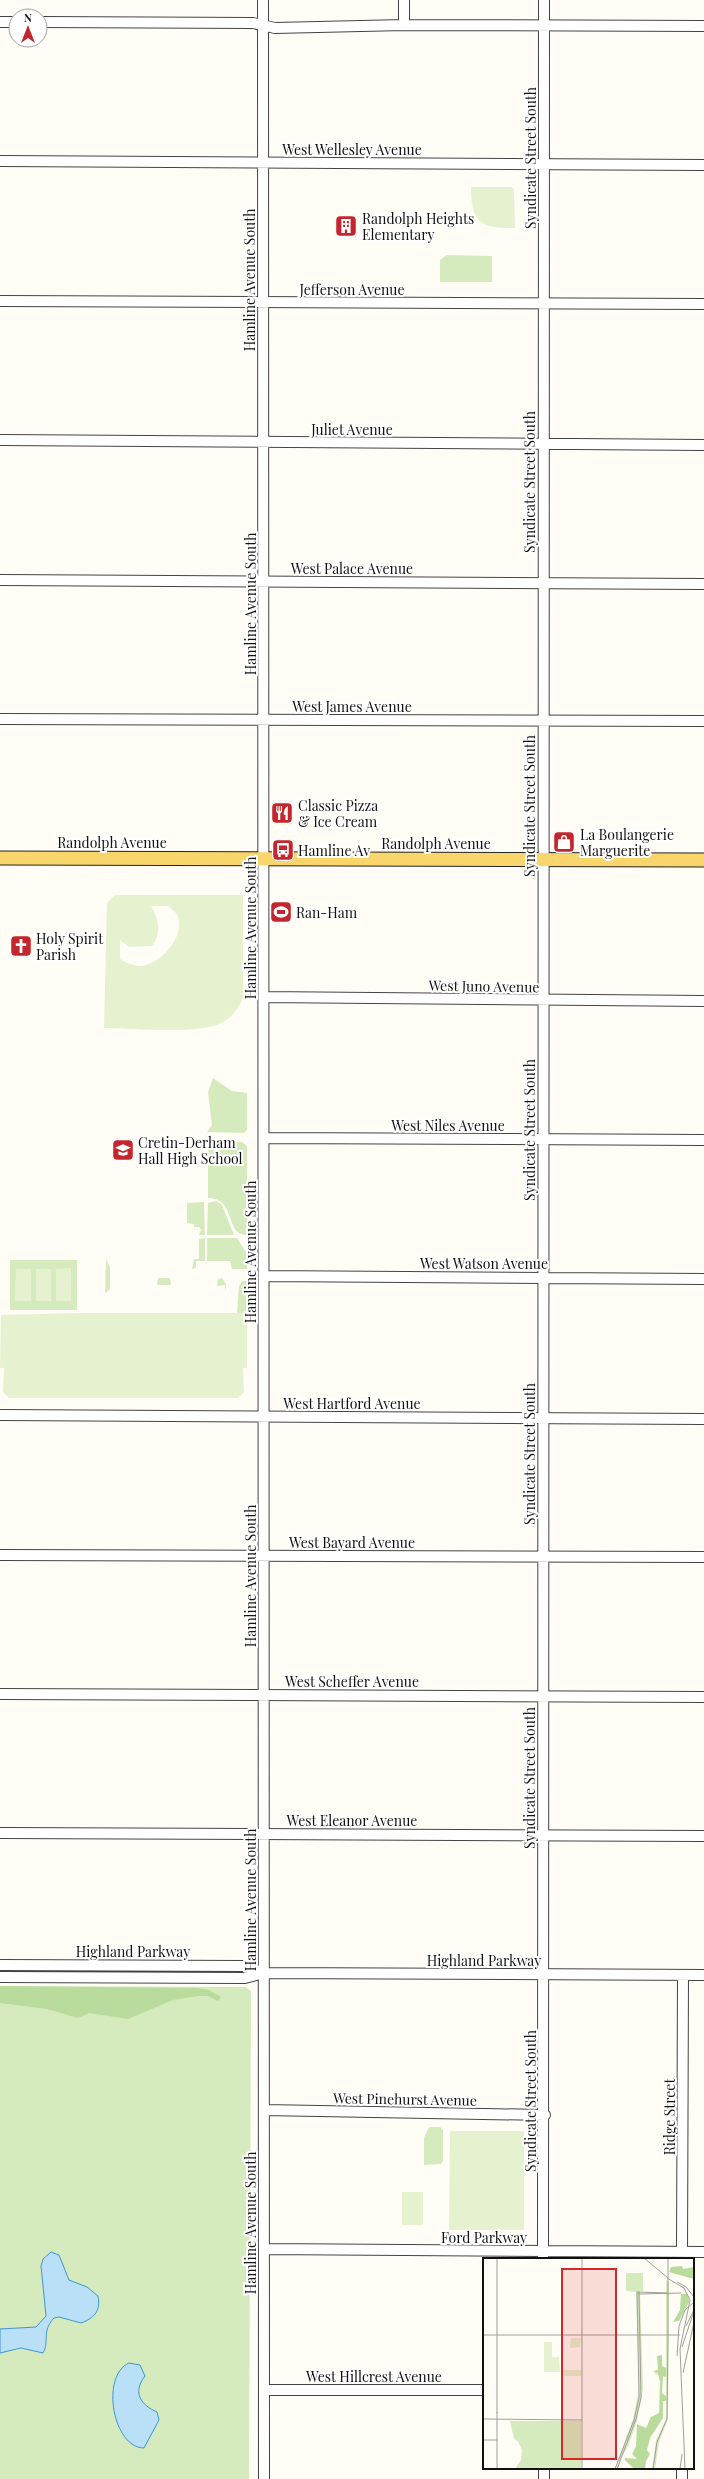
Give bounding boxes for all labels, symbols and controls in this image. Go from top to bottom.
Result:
north arrow [8,8,48,48]
text: N [24,10,32,25]
street label: Syndicate Street South [521,86,540,229]
street label: West Wellesley Avenue [281,140,422,159]
street label: Hamline Avenue South [240,208,259,351]
place label: Randolph Heights Elementary [362,209,474,244]
building icon: Randolph Heights Elementary [333,213,359,239]
street label: Jefferson Avenue [298,280,405,299]
street label: Syndicate Street South [520,410,539,553]
street label: Juliet Avenue [310,420,393,439]
street label: Hamline Avenue South [241,532,260,675]
street label: West Palace Avenue [290,559,413,578]
street label: West James Avenue [291,697,412,716]
street label: Syndicate Street South [520,734,539,877]
place label: Classic Pizza & Ice Cream [298,796,378,831]
restaurant icon: Classic Pizza & Ice Cream [269,800,295,826]
place label: La Boulangerie Marguerite [580,825,674,860]
shop icon: La Boulangerie Marguerite [551,829,577,855]
street label: Randolph Avenue [57,833,167,852]
street label: Randolph Avenue [381,834,491,853]
bus stop icon: Hamline Av [270,837,296,863]
place label: Hamline Av [298,841,370,860]
street label: Hamline Avenue South [241,856,260,999]
sports icon: Ran-Ham [268,899,294,925]
place label: Ran-Ham [296,903,358,922]
place label: Holy Spirit Parish [36,929,104,964]
church icon: Holy Spirit Parish [8,933,34,959]
street label: West Juno Avenue [427,976,540,996]
street label: Syndicate Street South [520,1058,539,1201]
street label: West Niles Avenue [390,1116,505,1135]
place label: Cretin-Derham Hall High School [138,1133,243,1168]
school or university icon: Cretin-Derham Hall High School [110,1137,136,1163]
street label: Hamline Avenue South [241,1180,260,1323]
street label: West Watson Avenue [419,1254,548,1273]
street label: Syndicate Street South [520,1382,539,1525]
street label: West Hartford Avenue [282,1394,421,1413]
street label: Hamline Avenue South [241,1504,260,1647]
street label: West Bayard Avenue [288,1533,415,1552]
street label: West Scheffer Avenue [284,1672,419,1691]
street label: Syndicate Street South [520,1706,539,1849]
street label: West Eleanor Avenue [286,1811,417,1830]
street label: Hamline Avenue South [241,1828,260,1971]
street label: Highland Parkway [76,1942,190,1961]
street label: Highland Parkway [427,1951,541,1970]
street label: Syndicate Street South [521,2029,540,2172]
street label: Ridge Street [660,2078,679,2155]
street label: West Pinehurst Avenue [332,2088,477,2110]
street label: Hamline Avenue South [241,2151,260,2294]
street label: Ford Parkway [441,2228,527,2247]
inset map [483,2258,694,2469]
street label: West Hillcrest Avenue [305,2367,442,2386]

